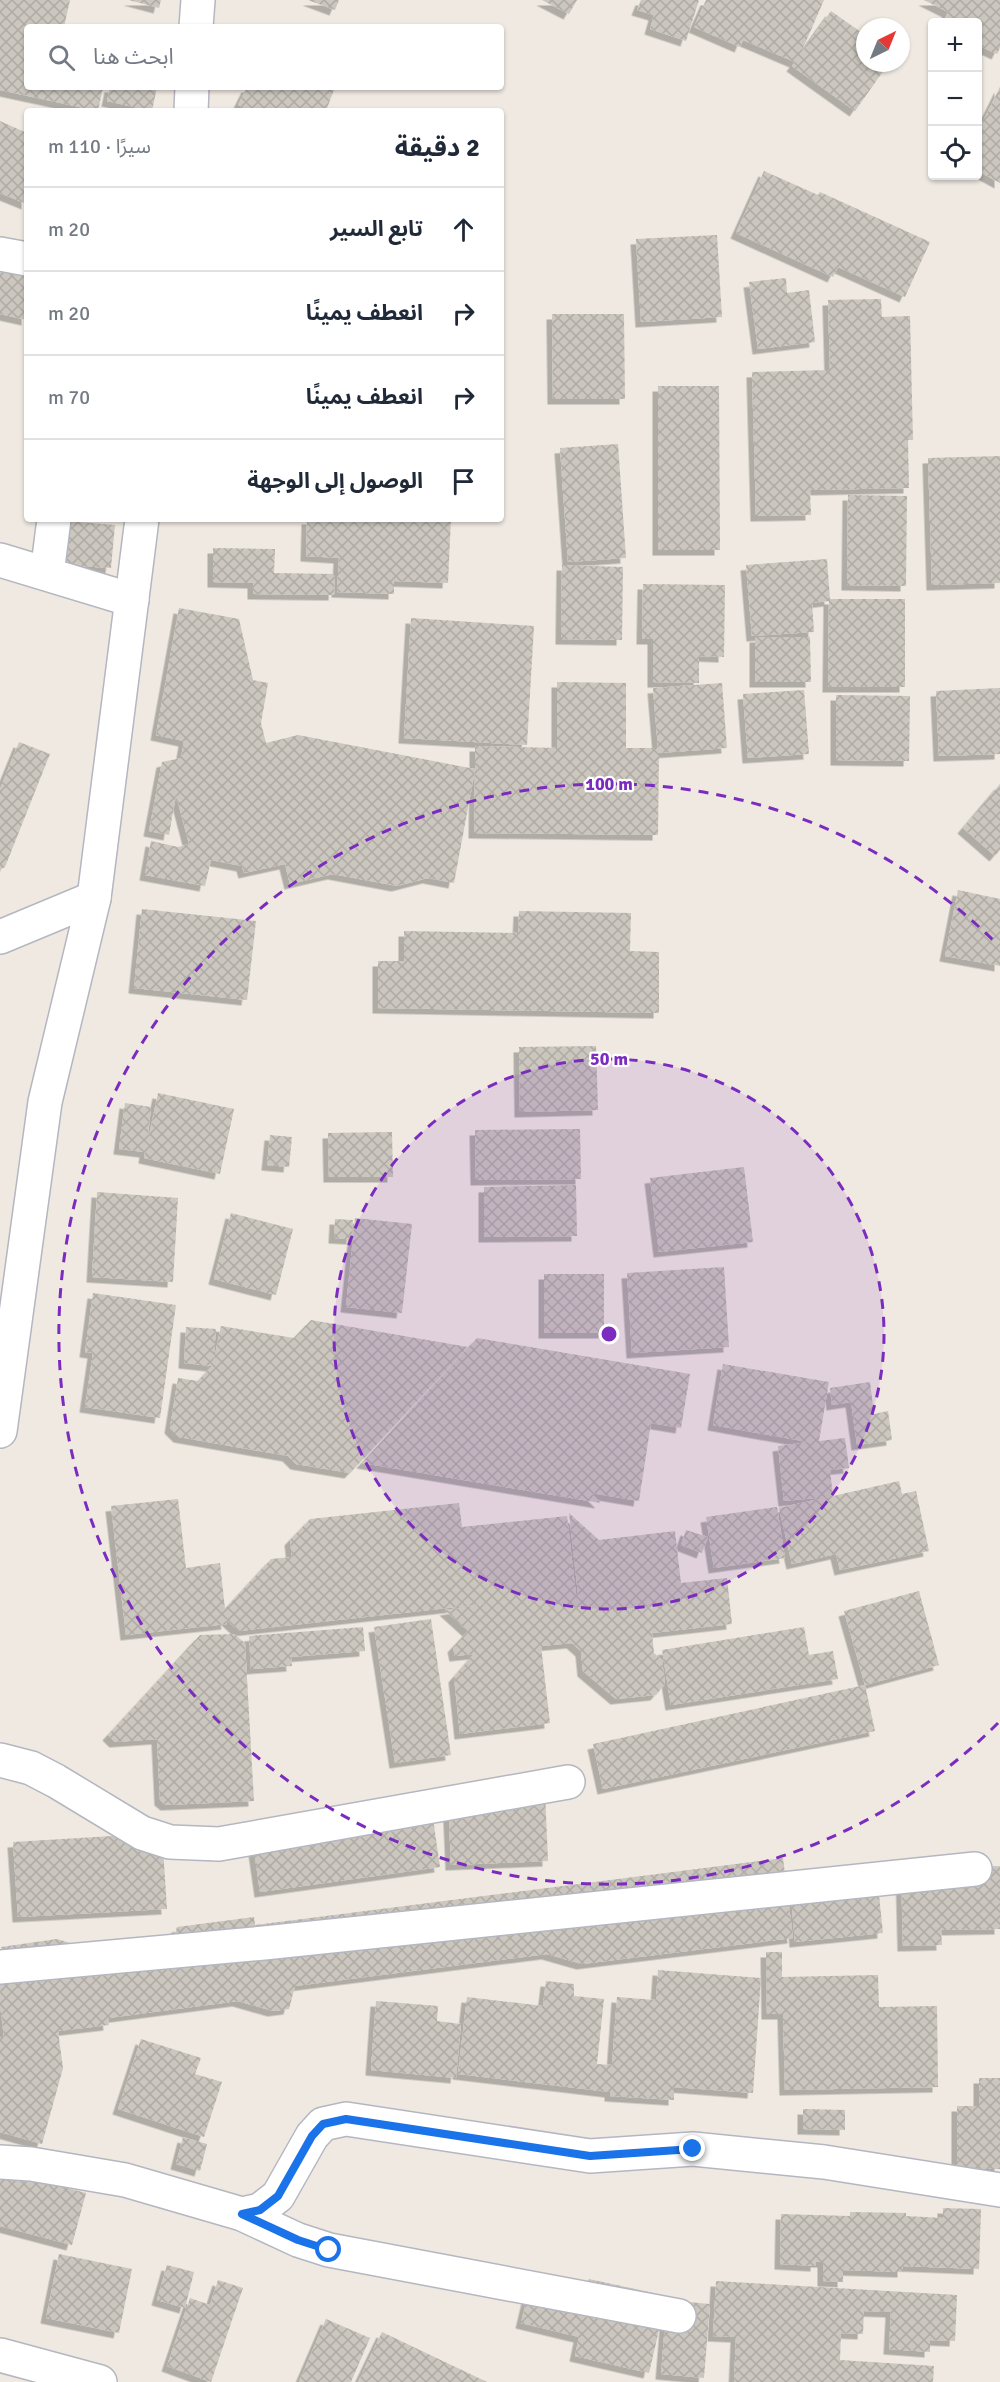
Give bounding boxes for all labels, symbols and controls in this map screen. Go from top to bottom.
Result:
north arrow [856,18,910,72]
map controls [928,18,982,180]
button: + [928,18,982,72]
search box [24,24,504,90]
icon: search [45,41,78,74]
text: ابحث هنا [93,43,174,70]
button: − [928,72,982,126]
button: locate [928,126,982,180]
text: 2 دقيقة [395,132,480,164]
text: سيرًا · 110 m [48,134,151,159]
icon: ahead [447,213,480,246]
text: تابع السير [330,215,423,242]
text: 20 m [48,217,90,242]
icon: right [447,297,480,330]
text: انعطف يمينًا [306,299,423,326]
text: 20 m [48,301,90,326]
icon: right [447,381,480,414]
text: انعطف يمينًا [306,383,423,410]
text: 70 m [48,385,90,410]
icon: arrive [447,465,480,498]
text: الوصول إلى الوجهة [247,467,423,494]
text: 100 m [585,773,633,795]
text: 50 m [590,1048,628,1070]
centre of rings [599,1324,619,1344]
route end [679,2135,705,2161]
route start [315,2236,341,2262]

